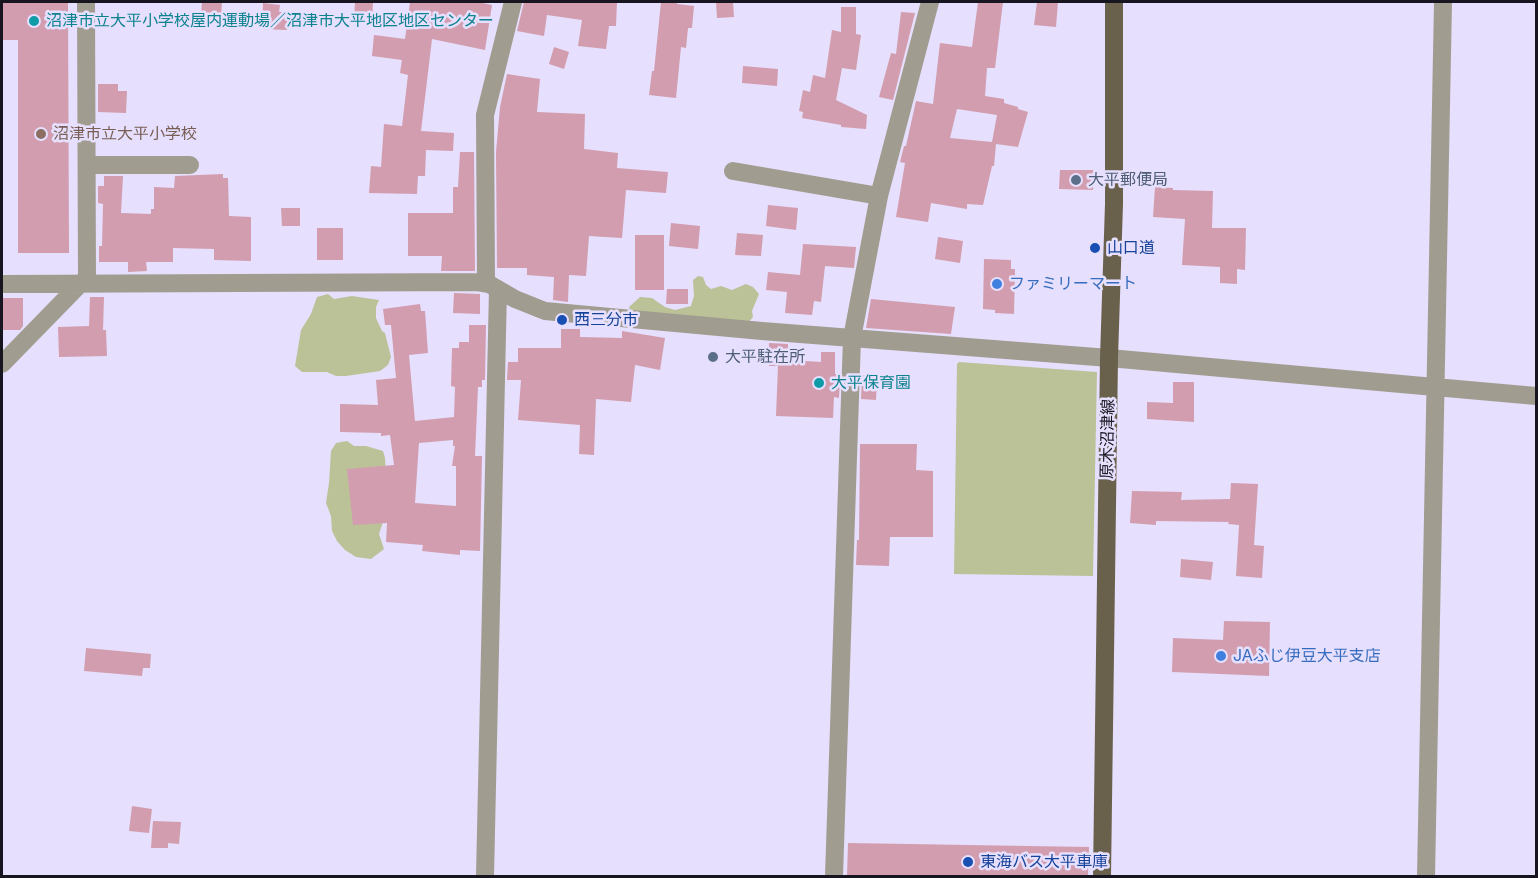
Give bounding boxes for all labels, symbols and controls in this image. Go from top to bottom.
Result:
place label: 沼津市立大平小学校屋内運動場／沼津市大平地区地区センター [46,11,494,31]
marker: 沼津市立大平小学校屋内運動場／沼津市大平地区地区センター [27,14,41,28]
place label: 沼津市立大平小学校 [53,124,197,144]
marker: 沼津市立大平小学校 [34,127,48,141]
place label: 大平郵便局 [1088,170,1168,190]
marker: 大平郵便局 [1069,173,1083,187]
place label: 山口道 [1107,238,1155,258]
marker: 山口道 [1088,241,1102,255]
place label: ファミリーマート [1009,274,1137,294]
marker: ファミリーマート [990,277,1004,291]
place label: 西三分市 [574,310,638,330]
marker: 西三分市 [555,313,569,327]
place label: 大平駐在所 [725,347,805,367]
marker: 大平駐在所 [706,350,720,364]
place label: 大平保育園 [831,373,911,393]
marker: 大平保育園 [812,376,826,390]
street label: 原木沼津線 [1098,399,1118,479]
place label: JAふじ伊豆大平支店 [1233,646,1381,666]
marker: JAふじ伊豆大平支店 [1214,649,1228,663]
place label: 東海バス大平車庫 [980,852,1108,872]
marker: 東海バス大平車庫 [961,855,975,869]

